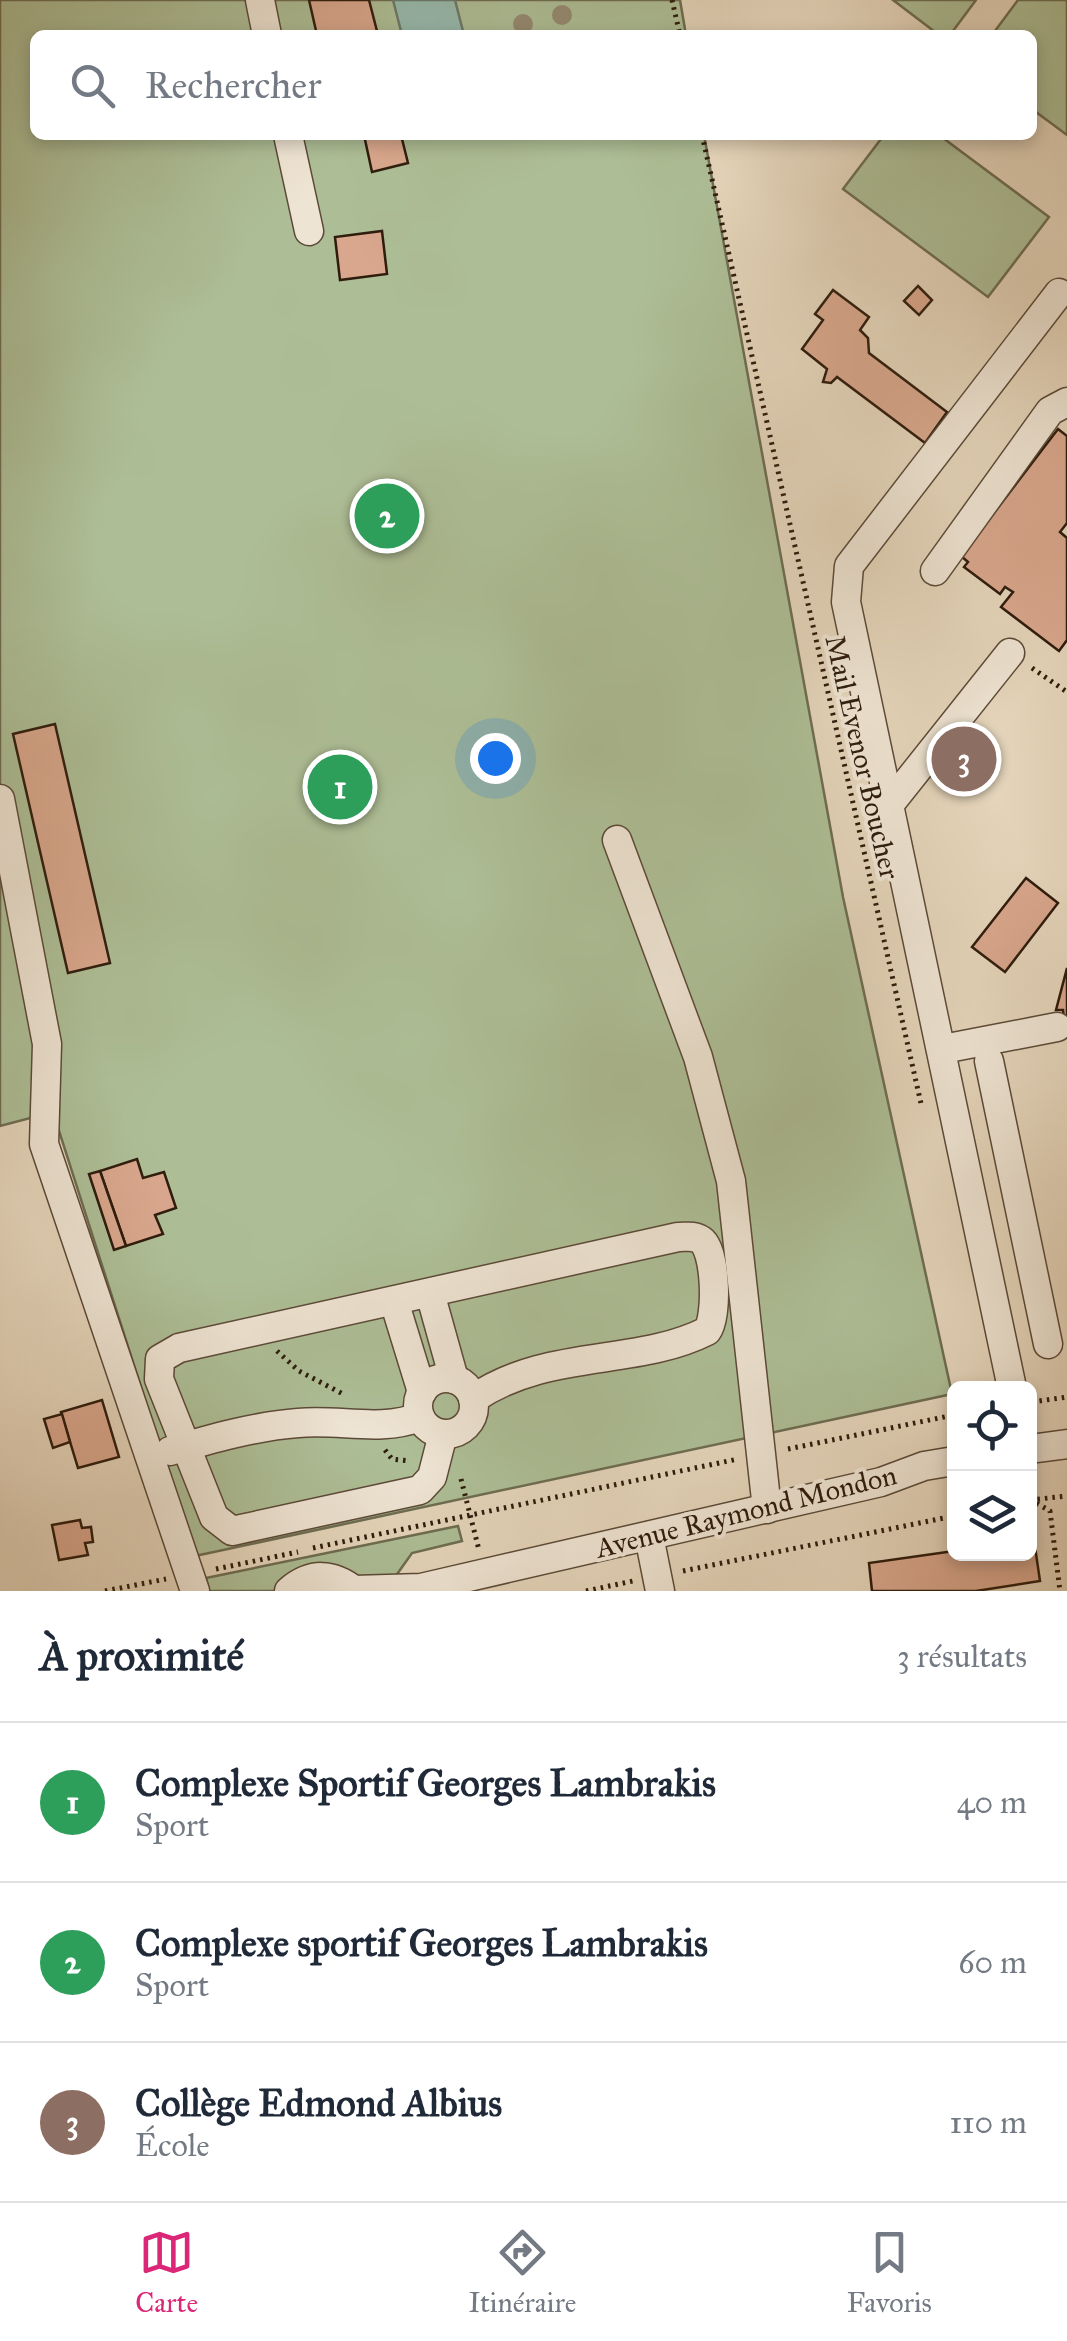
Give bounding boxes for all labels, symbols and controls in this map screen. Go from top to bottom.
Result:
search box [30,30,1037,140]
icon: search [65,58,120,113]
text: Rechercher [145,62,321,108]
pin: 2 [354,478,420,554]
street label: Mail Evenor Boucher [817,632,908,883]
pin: 3 [932,722,996,796]
your location [470,733,521,784]
pin: 1 [308,750,372,824]
map controls [947,1381,1037,1561]
button: locate [947,1381,1037,1471]
street label: Avenue Raymond Mondon [591,1457,900,1566]
button: layers [947,1471,1037,1561]
text: À proximité [40,1630,244,1682]
text: 3 résultats [897,1637,1027,1676]
text: Complexe Sportif Georges Lambrakis [135,1760,716,1806]
text: 1 [66,1783,79,1822]
text: 40 m [957,1783,1027,1822]
text: Sport [135,1806,209,1845]
text: Complexe sportif Georges Lambrakis [135,1920,708,1966]
text: 2 [65,1943,80,1982]
text: 60 m [958,1943,1027,1982]
text: Sport [135,1966,209,2005]
text: Collège Edmond Albius [135,2080,502,2126]
text: 3 [66,2103,79,2142]
text: 110 m [949,2103,1027,2142]
text: École [135,2126,210,2165]
tab: Carte [135,2225,198,2320]
tab: Itinéraire [469,2225,576,2320]
tab: Favoris [847,2225,932,2320]

